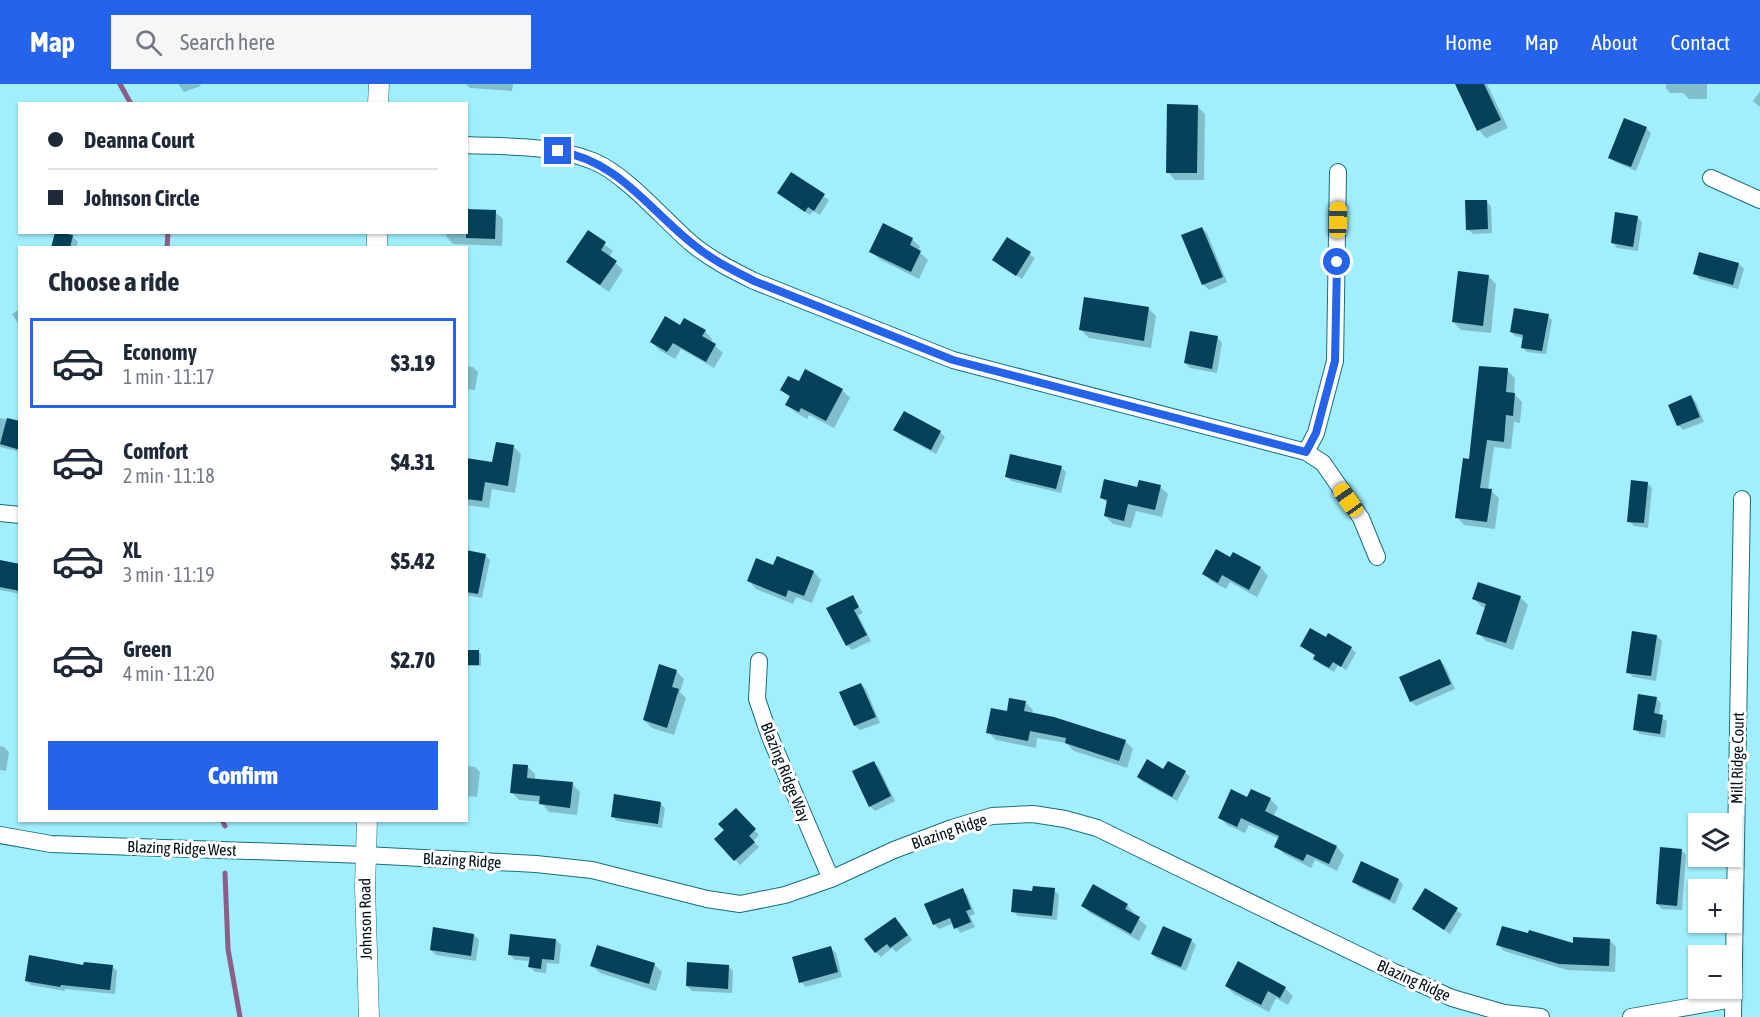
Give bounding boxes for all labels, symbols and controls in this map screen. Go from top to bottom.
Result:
search box [111,15,531,69]
text: Map [30,26,75,58]
icon: search [132,26,165,59]
text: Search here [180,29,275,55]
text: Home [1445,30,1492,54]
text: Map [1525,30,1559,54]
text: About [1592,30,1638,54]
text: Contact [1671,30,1730,54]
text: Deanna Court [84,127,195,153]
route end [544,137,571,164]
text: Johnson Circle [84,185,200,211]
car [1329,202,1347,238]
route start [1323,248,1350,275]
text: Choose a ride [48,266,180,297]
icon: car [51,336,105,390]
text: Economy [123,339,197,365]
text: $3.19 [391,350,435,376]
text: 1 min · 11:17 [123,365,215,388]
icon: car [51,435,105,489]
text: Comfort [123,438,188,464]
text: $4.31 [391,449,435,475]
text: 2 min · 11:18 [123,464,215,487]
car [1330,480,1366,520]
icon: car [51,534,105,588]
text: XL [123,537,141,563]
text: $5.42 [391,548,435,574]
text: 3 min · 11:19 [123,563,215,586]
icon: car [51,633,105,687]
text: Green [123,636,172,662]
text: $2.70 [391,647,435,673]
text: 4 min · 11:20 [123,662,215,685]
street label: Mill Ridge Court [1727,711,1748,804]
street label: Blazing Ridge Way [757,720,814,825]
button: Confirm [48,741,438,810]
street label: Blazing Ridge [909,810,989,853]
map controls [1688,813,1742,999]
button: layers [1688,813,1742,867]
street label: Blazing Ridge West [127,837,237,860]
street label: Blazing Ridge [422,849,502,872]
street label: Johnson Road [355,878,375,960]
button: + [1688,879,1742,933]
button: − [1688,945,1742,999]
street label: Blazing Ridge [1374,956,1454,1005]

